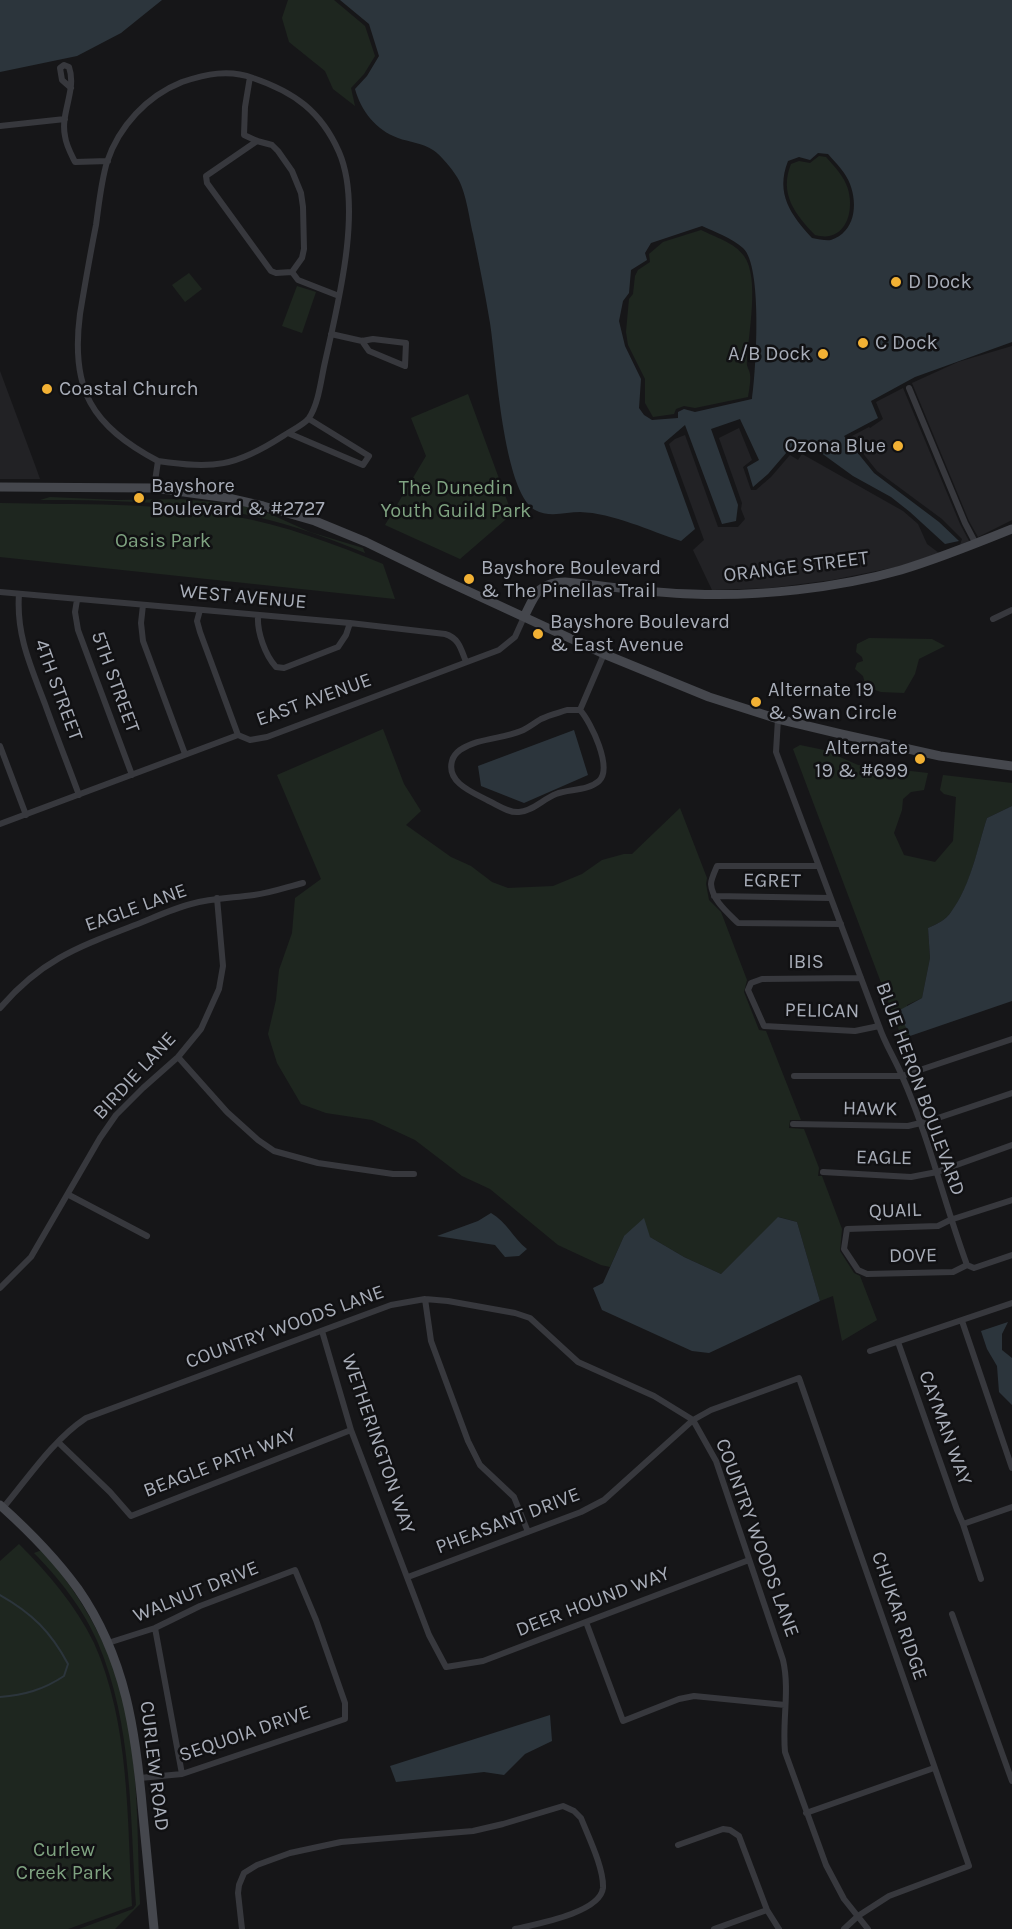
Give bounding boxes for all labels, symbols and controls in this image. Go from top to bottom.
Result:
place label: D Dock [908,270,972,294]
marker: D Dock [889,275,903,289]
place label: C Dock [875,331,938,355]
marker: C Dock [856,336,870,350]
place label: A/B Dock [728,342,811,366]
marker: A/B Dock [816,347,830,361]
place label: Coastal Church [59,377,199,401]
marker: Coastal Church [40,382,54,396]
place label: Ozona Blue [784,434,886,458]
marker: Ozona Blue [891,439,905,453]
place label: Bayshore Boulevard & #2727 [151,474,325,521]
park label: The Dunedin Youth Guild Park [381,476,531,523]
marker: Bayshore Boulevard & #2727 [132,491,146,505]
park label: Oasis Park [115,529,211,553]
street label: ORANGE STREET [722,546,870,588]
place label: Bayshore Boulevard & The Pinellas Trail [481,556,661,603]
marker: Bayshore Boulevard & The Pinellas Trail [462,572,476,586]
street label: WEST AVENUE [179,579,307,615]
place label: Bayshore Boulevard & East Avenue [550,610,730,657]
marker: Bayshore Boulevard & East Avenue [531,627,545,641]
street label: 5TH STREET [86,628,144,736]
street label: 4TH STREET [29,636,87,744]
street label: EAST AVENUE [253,668,375,732]
place label: Alternate 19 & Swan Circle [768,678,897,725]
marker: Alternate 19 & Swan Circle [749,695,763,709]
place label: Alternate 19 & #699 [815,736,908,783]
marker: Alternate 19 & #699 [913,752,927,766]
street label: EGRET [743,868,801,894]
street label: EAGLE LANE [82,878,190,938]
street label: IBIS [788,950,824,974]
street label: BLUE HERON BOULEVARD [870,979,970,1199]
street label: PELICAN [784,998,860,1024]
street label: BIRDIE LANE [88,1027,182,1125]
street label: HAWK [843,1097,897,1121]
street label: EAGLE [856,1146,912,1170]
street label: QUAIL [868,1198,922,1224]
street label: DOVE [889,1244,937,1268]
street label: COUNTRY WOODS LANE [183,1280,387,1374]
street label: WETHERINGTON WAY [336,1351,420,1537]
street label: CAYMAN WAY [913,1367,977,1489]
street label: BEAGLE PATH WAY [140,1423,300,1503]
street label: COUNTRY WOODS LANE [710,1436,804,1640]
street label: PHEASANT DRIVE [432,1482,584,1560]
street label: CHUKAR RIDGE [866,1549,932,1683]
street label: WALNUT DRIVE [130,1556,262,1628]
street label: DEER HOUND WAY [513,1562,673,1642]
street label: CURLEW ROAD [134,1700,174,1832]
street label: SEQUOIA DRIVE [176,1700,314,1768]
park label: Curlew Creek Park [16,1838,112,1885]

